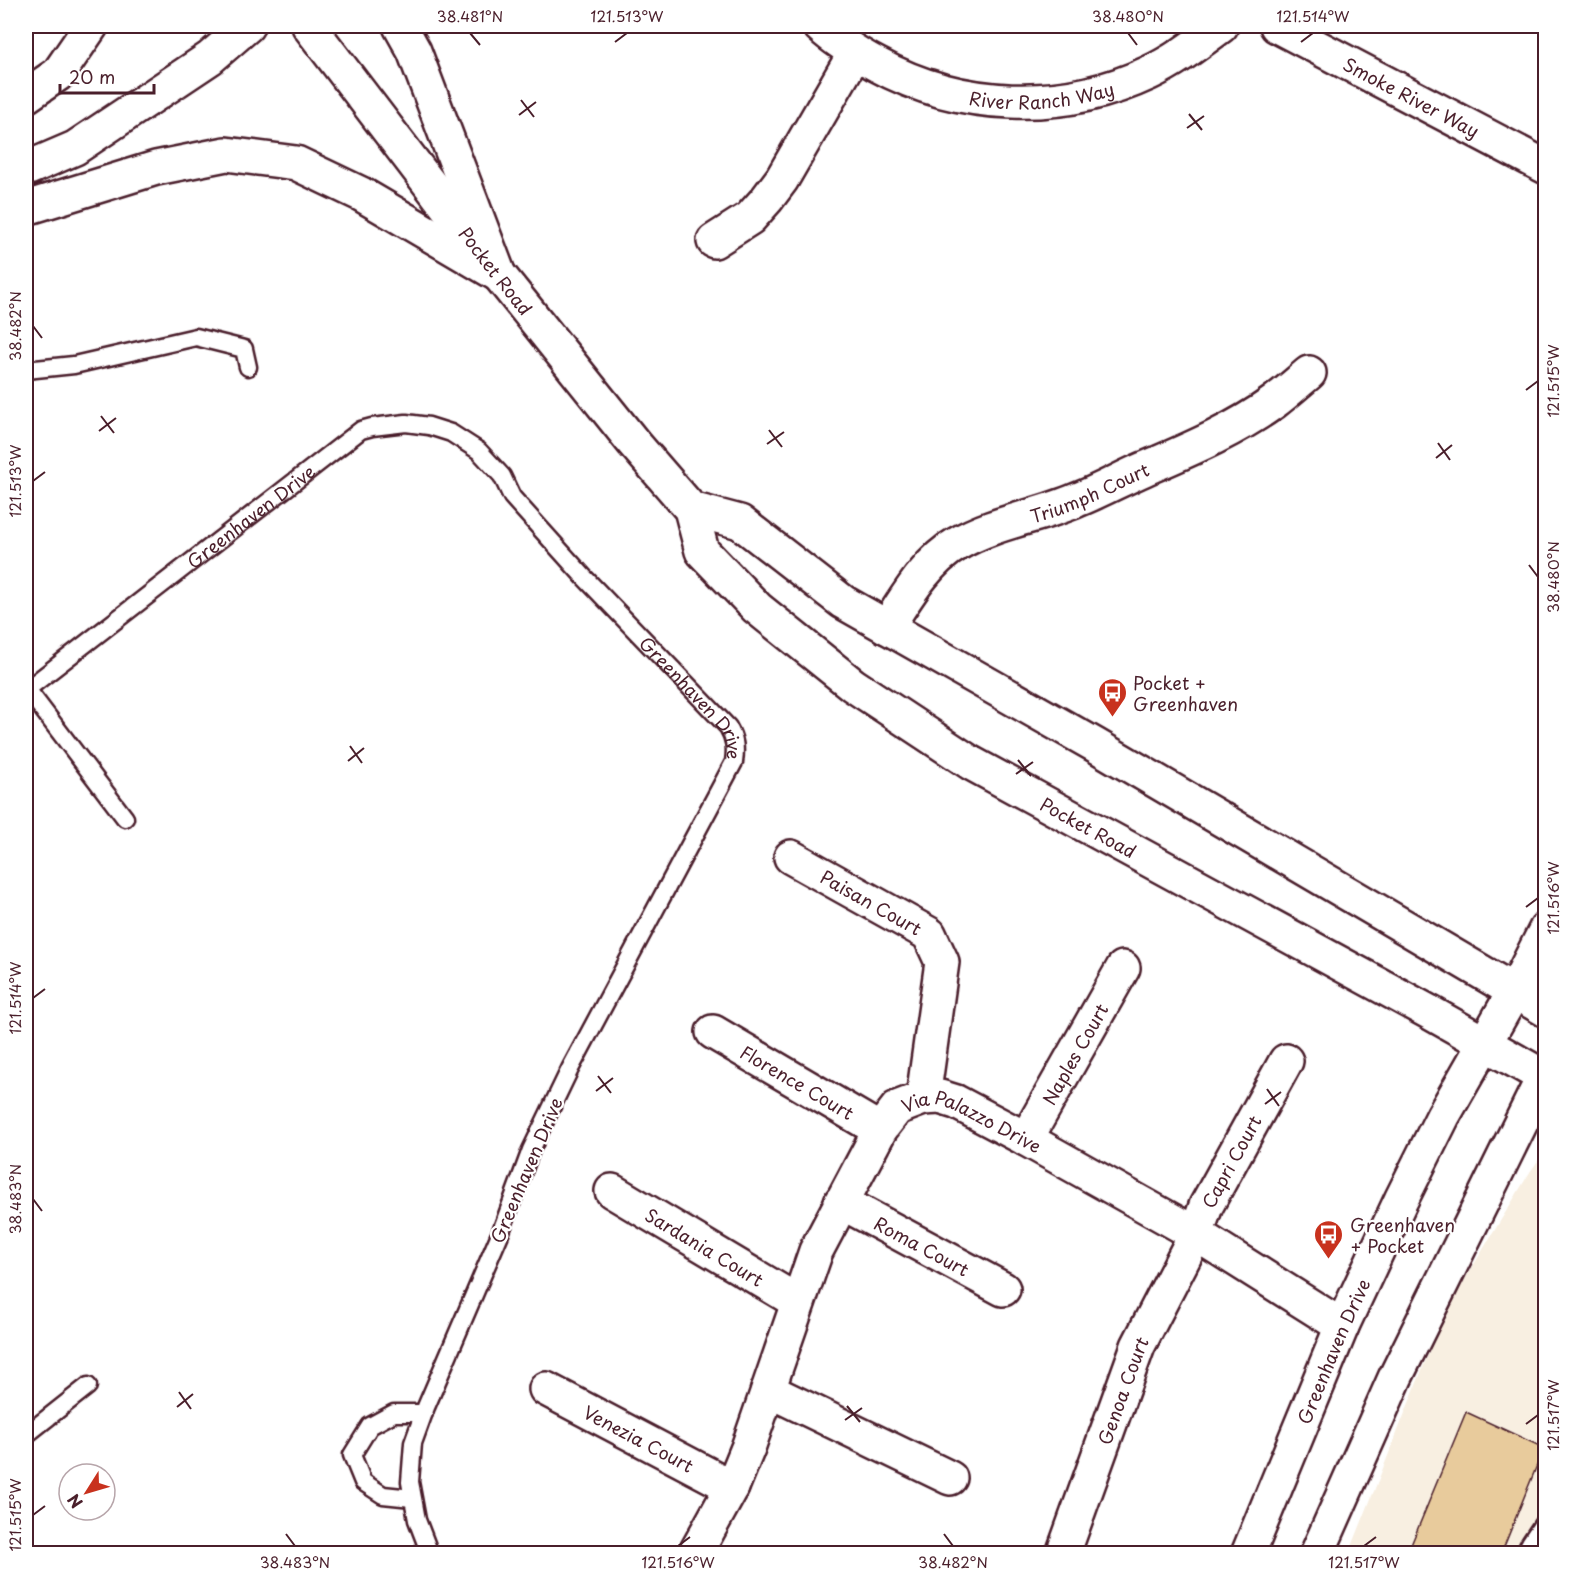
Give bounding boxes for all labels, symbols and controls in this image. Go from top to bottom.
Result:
text: 38.481°N [437,4,503,27]
text: 121.513°W [591,4,664,27]
text: 38.480°N [1092,4,1164,27]
text: 121.514°W [1277,4,1350,27]
street label: Smoke River Way [1339,50,1485,144]
scale bar [60,57,154,95]
text: 20 m [69,63,115,90]
street label: River Ranch Way [967,74,1117,115]
street label: Pocket Road [453,221,539,320]
text: 38.482°N [3,291,26,361]
text: 121.515°W [1541,344,1564,418]
text: 121.513°W [3,444,26,517]
street label: Triumph Court [1027,455,1153,529]
street label: Greenhaven Drive [180,457,320,574]
text: 38.480°N [1541,541,1564,613]
street label: Greenhaven Drive [634,630,749,760]
place label: Pocket + Greenhaven [1133,669,1238,717]
bus stop icon: Pocket + Greenhaven [1096,676,1128,718]
street label: Pocket Road [1036,790,1141,864]
text: 121.516°W [1541,861,1564,935]
street label: Paisan Court [816,863,927,941]
text: 121.514°W [3,961,26,1034]
street label: Naples Court [1035,998,1114,1110]
street label: Florence Court [736,1038,859,1126]
street label: Via Palazzo Drive [897,1083,1047,1159]
street label: Greenhaven Drive [483,1093,569,1247]
street label: Capri Court [1194,1110,1267,1213]
text: 38.483°N [3,1164,26,1234]
street label: Sardania Court [640,1200,769,1292]
street label: Roma Court [870,1209,974,1282]
place label: Greenhaven + Pocket [1350,1211,1455,1259]
bus stop icon: Greenhaven + Pocket [1313,1218,1345,1260]
street label: Greenhaven Drive [1290,1274,1376,1428]
street label: Genoa Court [1090,1331,1154,1448]
text: 121.517°W [1541,1379,1564,1451]
street label: Venezia Court [579,1398,699,1478]
north arrow [57,1462,117,1522]
text: 121.515°W [3,1478,26,1552]
text: N [61,1489,88,1514]
text: 38.483°N [260,1550,330,1573]
text: 121.516°W [641,1550,715,1573]
text: 38.482°N [918,1550,988,1573]
text: 121.517°W [1328,1550,1400,1573]

